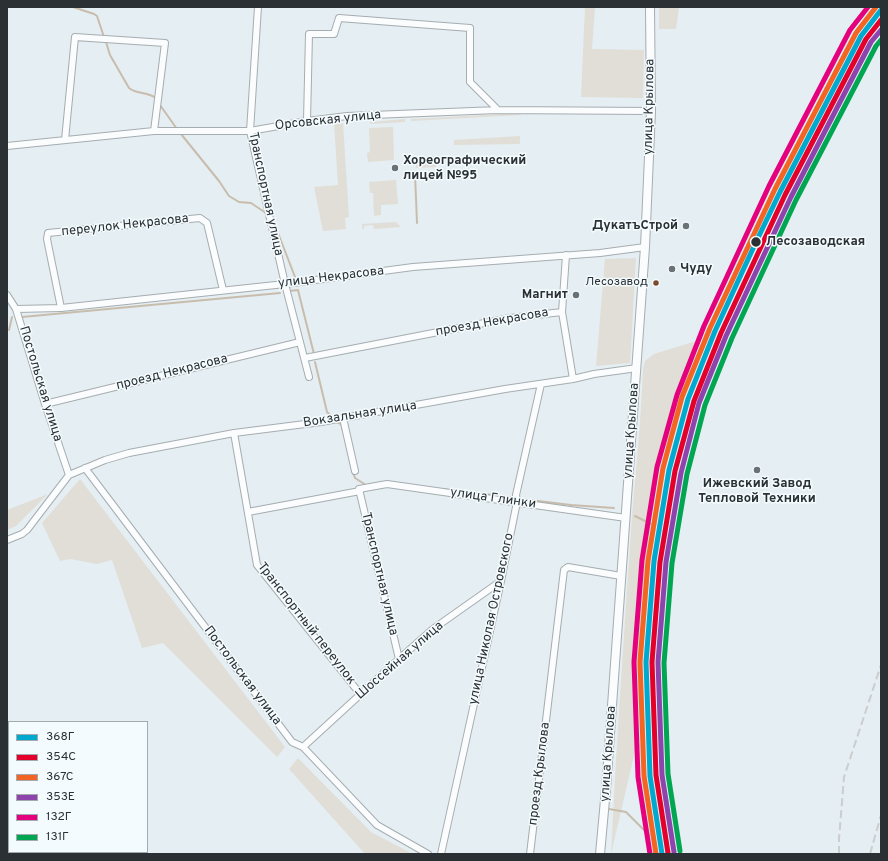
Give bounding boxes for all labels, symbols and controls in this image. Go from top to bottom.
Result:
street label: улица Крылова [641,59,659,155]
street label: Орсовская улица [274,108,382,134]
street label: Транспортная улица [244,131,286,257]
place label: Хореографический лицей №95 [403,153,526,184]
marker: Хореографический лицей №95 [390,163,400,173]
street label: переулок Некрасова [61,212,189,240]
place label: ДукатъСтрой [592,218,678,234]
marker: ДукатъСтрой [681,221,691,231]
place label: Лесозаводская [766,234,865,250]
marker: Лесозаводская [749,235,763,249]
place label: Чуду [680,261,712,277]
street label: улица Некрасова [277,264,385,292]
marker: Чуду [667,264,677,274]
place label: Лесозавод [585,276,648,290]
marker: Лесозавод [651,278,661,288]
place label: Магнит [522,287,568,303]
marker: Магнит [571,290,581,300]
street label: проезд Некрасова [434,305,550,341]
street label: Постольская улица [15,324,65,444]
street label: проезд Некрасова [115,352,229,394]
street label: улица Крылова [621,382,643,480]
street label: Вокзальная улица [302,398,418,432]
marker: Ижевский Завод Тепловой Техники [752,465,762,475]
place label: Ижевский Завод Тепловой Техники [698,476,816,507]
street label: улица Глинки [449,485,537,513]
street label: Транспортная улица [357,511,401,637]
street label: улица Николая Островского [466,532,518,706]
street label: Транспортный переулок [253,560,359,688]
street label: Шоссейная улица [353,619,447,703]
street label: Постольская улица [200,624,284,728]
street label: улица Крылова [598,705,620,803]
legend [8,721,148,853]
street label: проезд Крылова [526,722,554,826]
text: 368Г [46,729,75,745]
text: 354С [46,749,76,765]
text: 367С [46,769,74,785]
text: 353Е [46,789,75,805]
text: 132Г [46,809,72,825]
text: 131Г [46,829,69,845]

